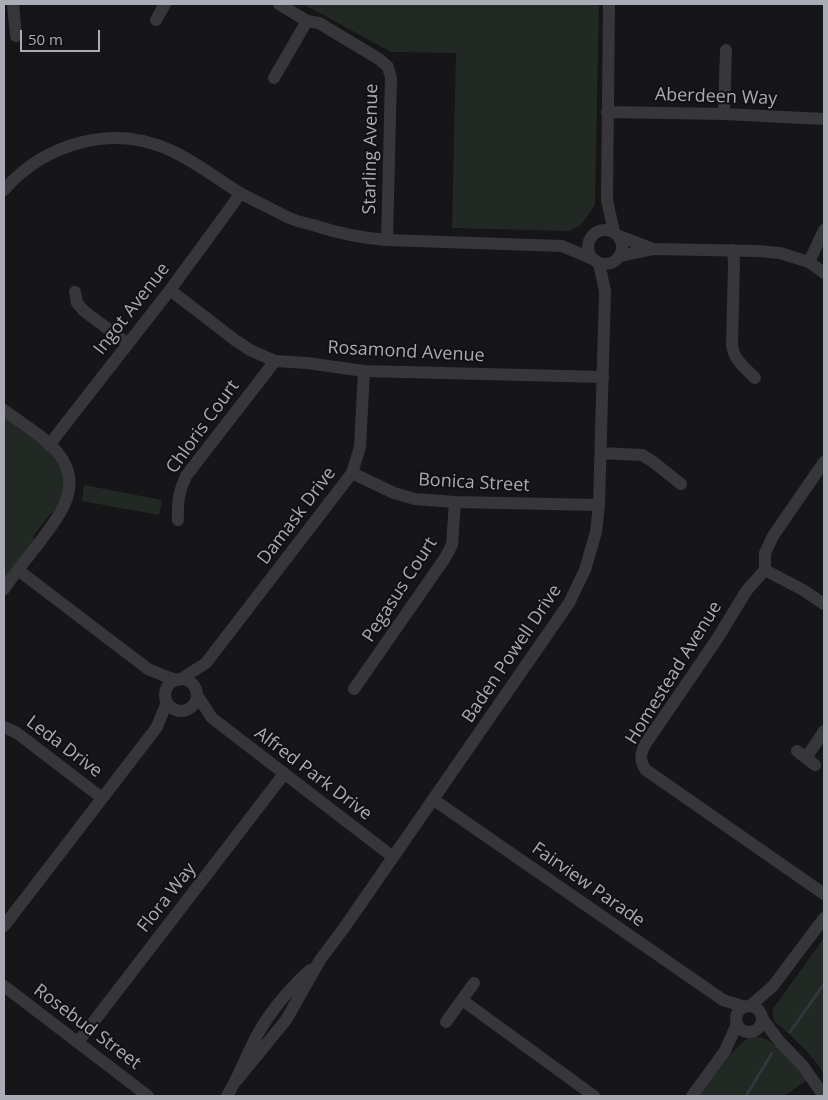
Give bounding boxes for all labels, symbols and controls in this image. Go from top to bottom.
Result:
scale bar [22,20,102,52]
text: 50 m [28,29,63,49]
street label: Starling Avenue [359,83,383,215]
street label: Aberdeen Way [654,84,778,110]
street label: Ingot Avenue [89,259,175,359]
street label: Rosamond Avenue [327,337,485,367]
street label: Chloris Court [162,376,244,478]
street label: Damask Drive [253,463,341,569]
street label: Bonica Street [418,469,530,497]
street label: Pegasus Court [358,534,442,646]
street label: Baden Powell Drive [458,581,566,727]
street label: Homestead Avenue [621,598,727,748]
street label: Leda Drive [22,712,106,782]
street label: Alfred Park Drive [250,723,376,825]
street label: Fairview Parade [527,838,649,932]
street label: Flora Way [133,859,201,937]
street label: Rosebud Street [29,980,145,1074]

